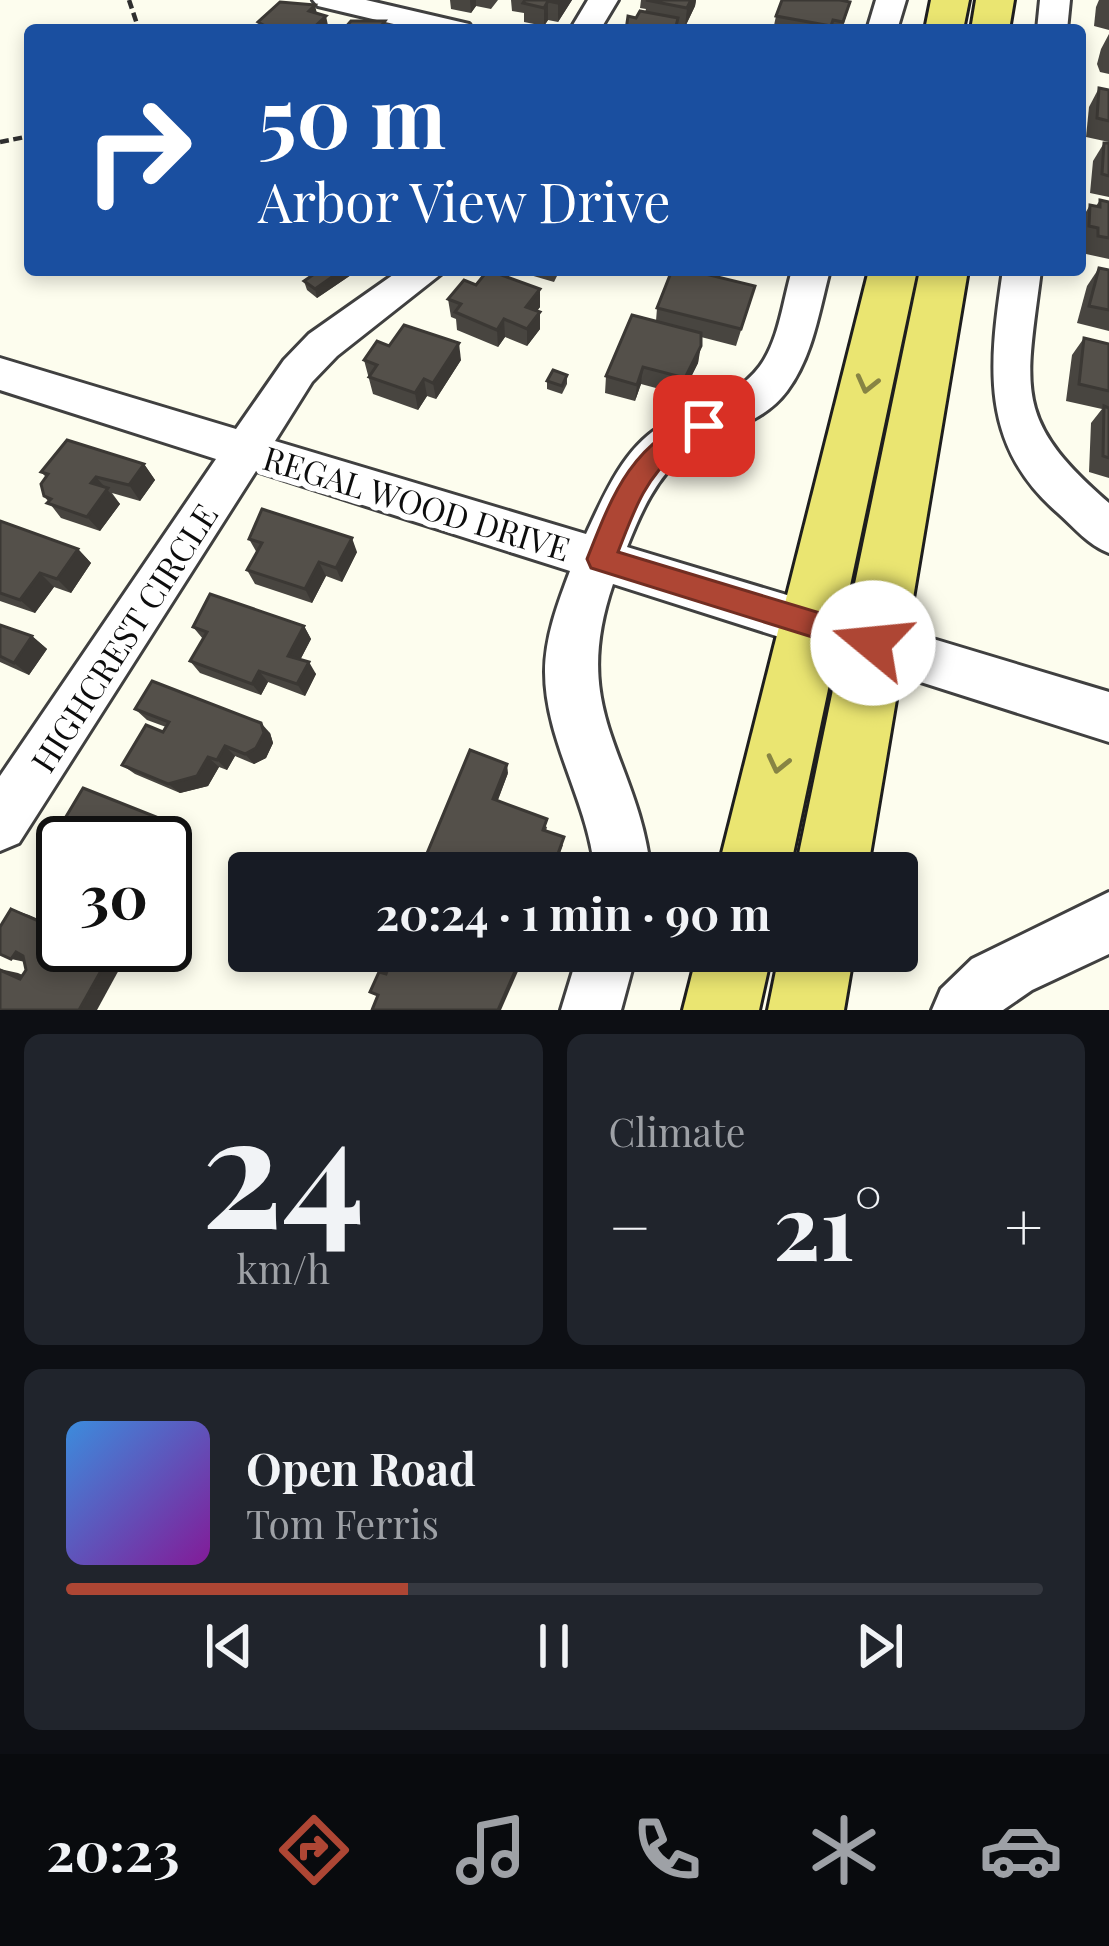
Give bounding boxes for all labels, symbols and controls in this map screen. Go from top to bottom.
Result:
text: 50 m [258,58,446,170]
icon: right [60,72,216,228]
text: Arbor View Drive [258,165,671,237]
one-way arrow [856,374,881,394]
pin [653,375,755,477]
icon: arrive [671,393,737,459]
street label: REGAL WOOD DRIVE [258,434,576,570]
street label: HIGHCREST CIRCLE [20,495,226,779]
position arrow [810,580,936,706]
one-way arrow [766,753,791,773]
speed limit sign: 30 [36,816,192,972]
text: 20:24 · 1 min · 90 m [376,882,770,942]
text: 24 [201,1060,365,1268]
text: Climate [609,1105,746,1157]
text: 21° [773,1164,882,1284]
text: − [609,1181,651,1269]
text: + [1004,1181,1043,1269]
text: km/h [236,1242,330,1294]
text: Open Road [246,1437,476,1497]
text: Tom Ferris [246,1497,439,1549]
icon: previous [196,1613,262,1679]
icon: pause [521,1613,587,1679]
icon: next [847,1613,913,1679]
icon: directions [272,1808,356,1892]
icon: music [449,1808,533,1892]
icon: phone [625,1808,709,1892]
icon: climate [802,1808,886,1892]
icon: car [979,1808,1063,1892]
text: 20:23 [46,1814,180,1886]

